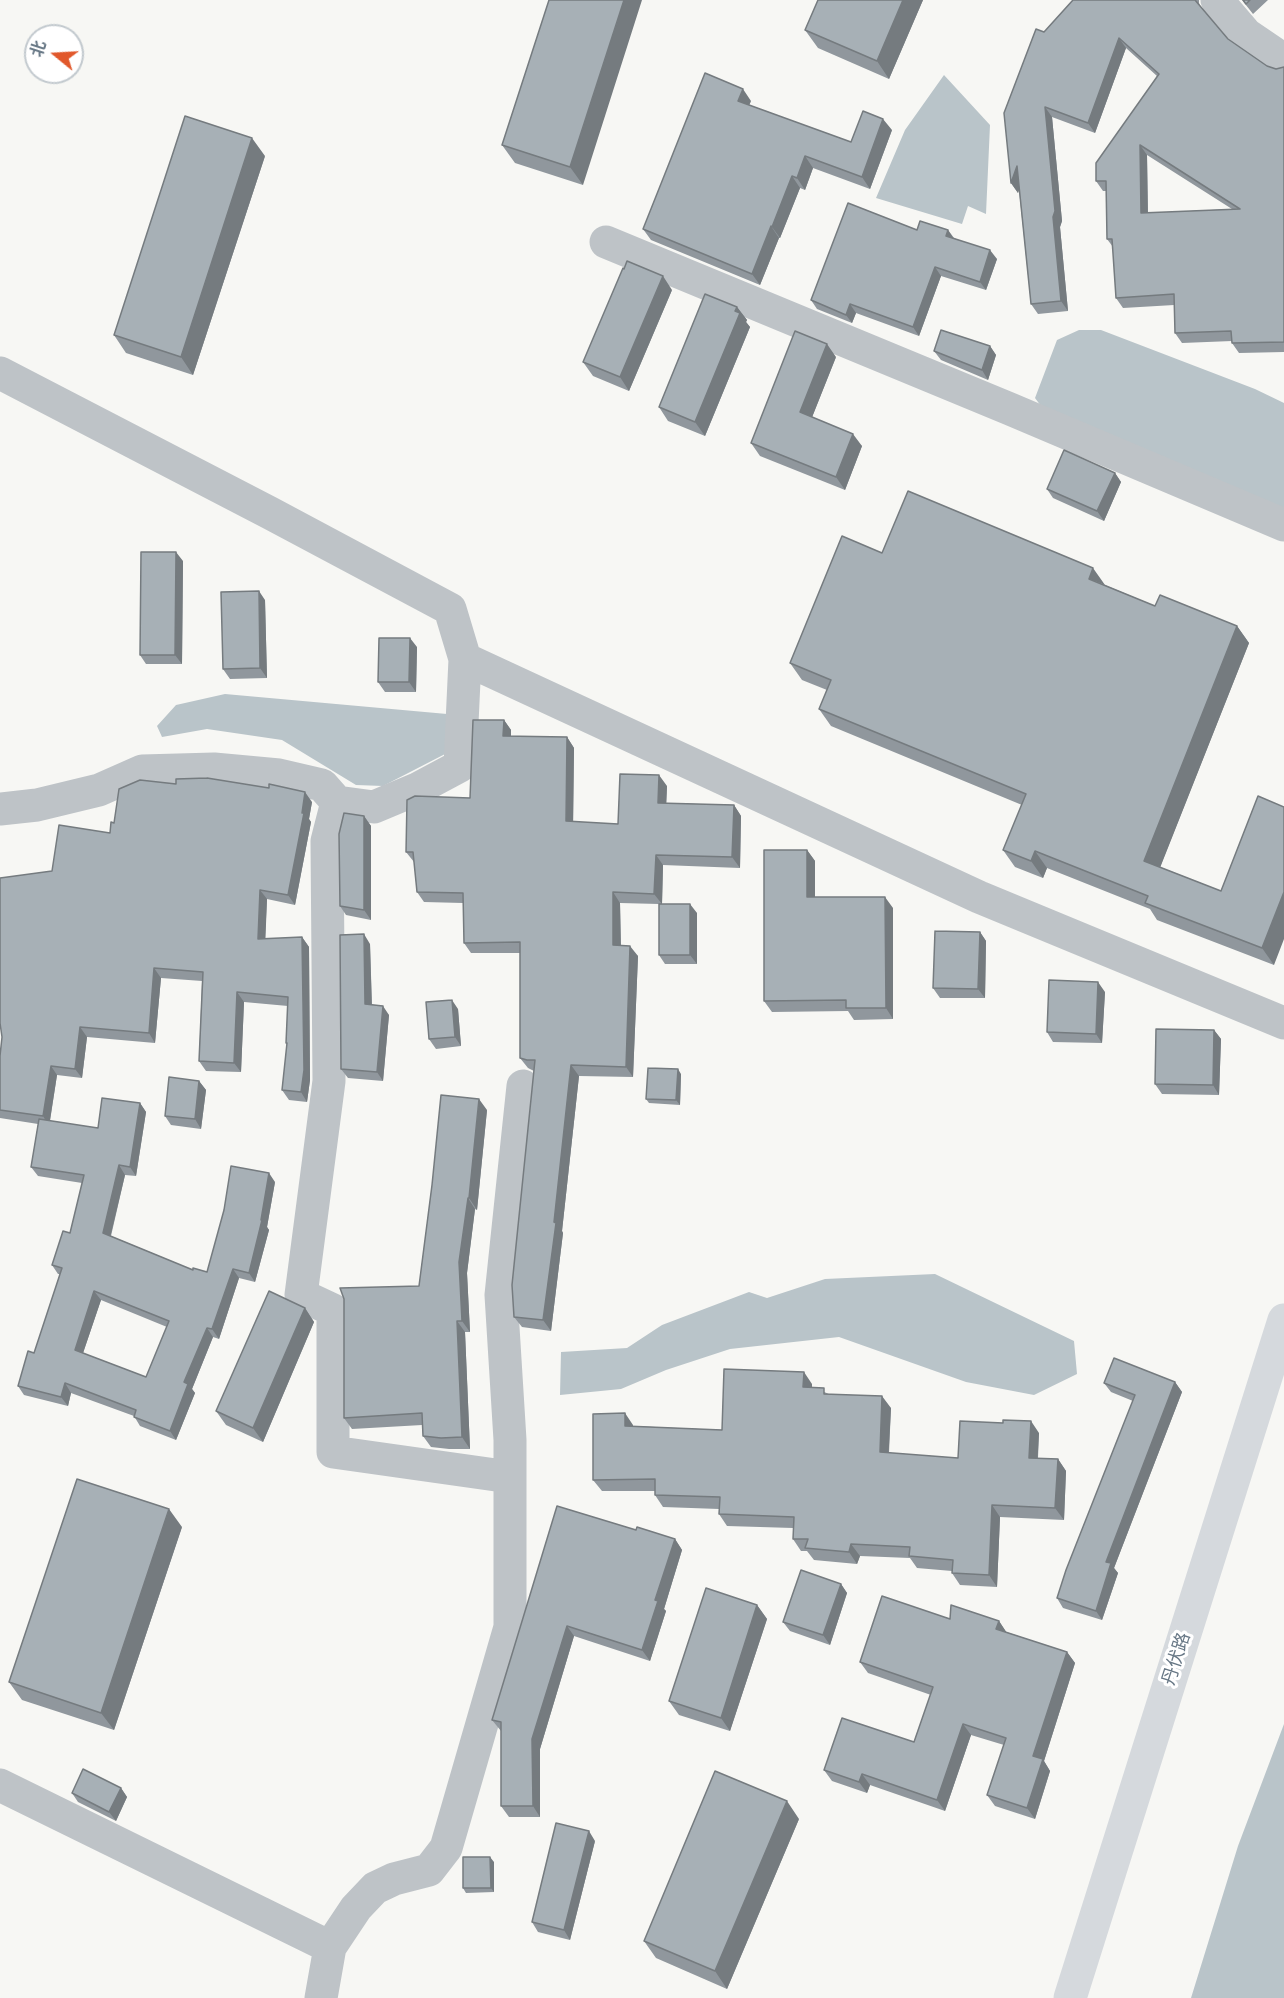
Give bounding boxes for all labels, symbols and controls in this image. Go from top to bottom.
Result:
north arrow [24,24,84,84]
text: 北 [26,38,51,60]
street label: 丹伏路 [1158,1630,1196,1688]

